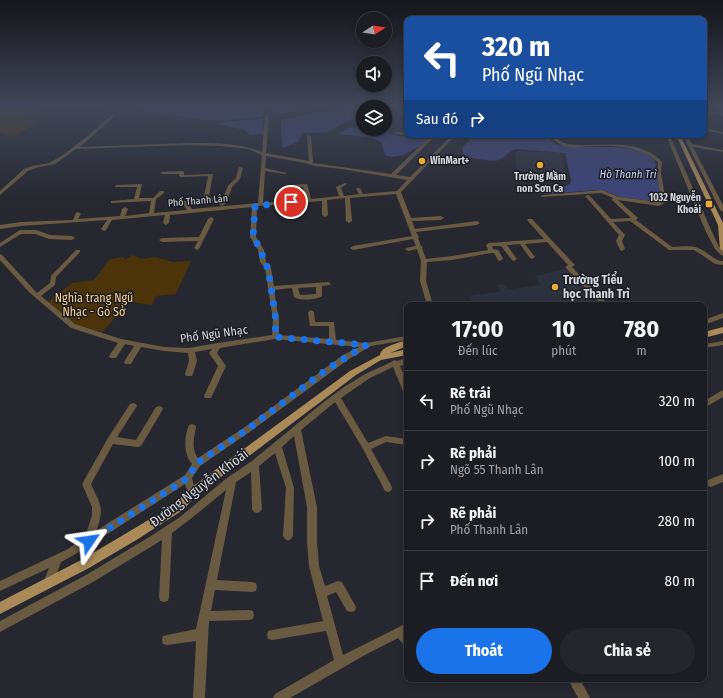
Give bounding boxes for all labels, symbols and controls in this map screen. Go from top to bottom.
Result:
north arrow [356,12,392,48]
map controls [356,12,392,136]
text: 320 m [482,30,550,63]
icon: left [416,32,468,84]
button: sound [356,56,392,92]
text: Phố Ngũ Nhạc [482,64,584,86]
button: layers [356,100,392,136]
icon: right [466,108,488,130]
text: Sau đó [416,110,458,128]
place label: WinMart+ [430,155,470,167]
marker: WinMart+ [417,156,427,166]
marker: Trường Mầm non Sơn Ca [535,160,545,170]
water label: Hồ Thanh Trì [600,168,658,181]
place label: Trường Mầm non Sơn Ca [514,170,566,195]
pin [274,185,308,219]
place label: 1032 Nguyễn Khoái [649,190,701,216]
street label: Phố Thanh Lân [167,191,228,210]
icon: arrive [280,191,302,213]
marker: 1032 Nguyễn Khoái [704,199,714,209]
place label: Trường Tiểu học Thanh Trì [563,271,631,301]
marker: Trường Tiểu học Thanh Trì [550,282,560,292]
park label: Nghĩa trang Ngũ Nhạc - Gò Sở [55,291,133,319]
text: 17:00 [452,315,504,343]
text: 10 [552,315,575,343]
text: 780 [624,315,659,343]
street label: Phố Ngũ Nhạc [179,321,249,346]
text: Đến lúc [458,343,498,358]
text: phút [551,343,576,358]
text: m [637,343,647,358]
text: Rẽ trái [450,384,491,402]
icon: left [416,390,438,412]
text: 320 m [659,392,695,410]
text: Phố Ngũ Nhạc [450,402,524,417]
text: Rẽ phải [450,444,496,462]
street label: Đường Nguyễn Khoái [146,445,252,531]
icon: right [416,450,438,472]
text: 100 m [658,452,695,470]
text: Ngõ 55 Thanh Lân [450,462,544,477]
text: Rẽ phải [450,504,496,522]
icon: right [416,510,438,532]
text: 280 m [658,512,695,530]
position arrow [68,520,110,562]
text: Phố Thanh Lân [450,522,528,537]
icon: arrive [416,570,438,592]
text: Đến nơi [450,572,498,590]
text: 80 m [665,572,695,590]
button: Thoát [416,628,552,674]
button: Chia sẻ [560,628,695,674]

